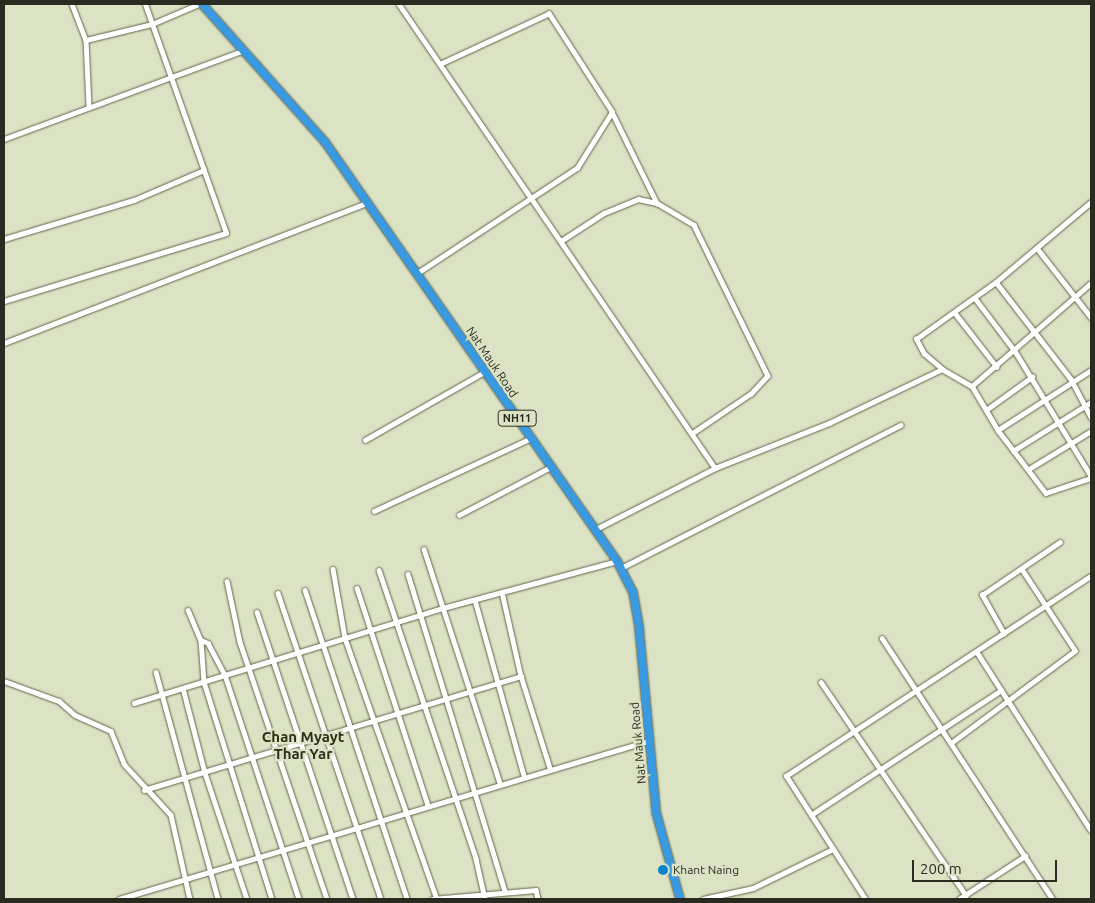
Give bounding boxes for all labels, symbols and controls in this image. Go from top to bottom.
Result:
street label: Nat Mauk Road [463,324,521,400]
road number: NH11 [497,409,537,426]
street label: Nat Mauk Road [627,701,649,785]
district label: Chan Myayt Thar Yar [262,727,344,762]
scale bar [915,850,1060,882]
text: 200 m [920,860,962,877]
place label: Khant Naing [673,863,739,877]
marker: Khant Naing [657,864,669,876]

